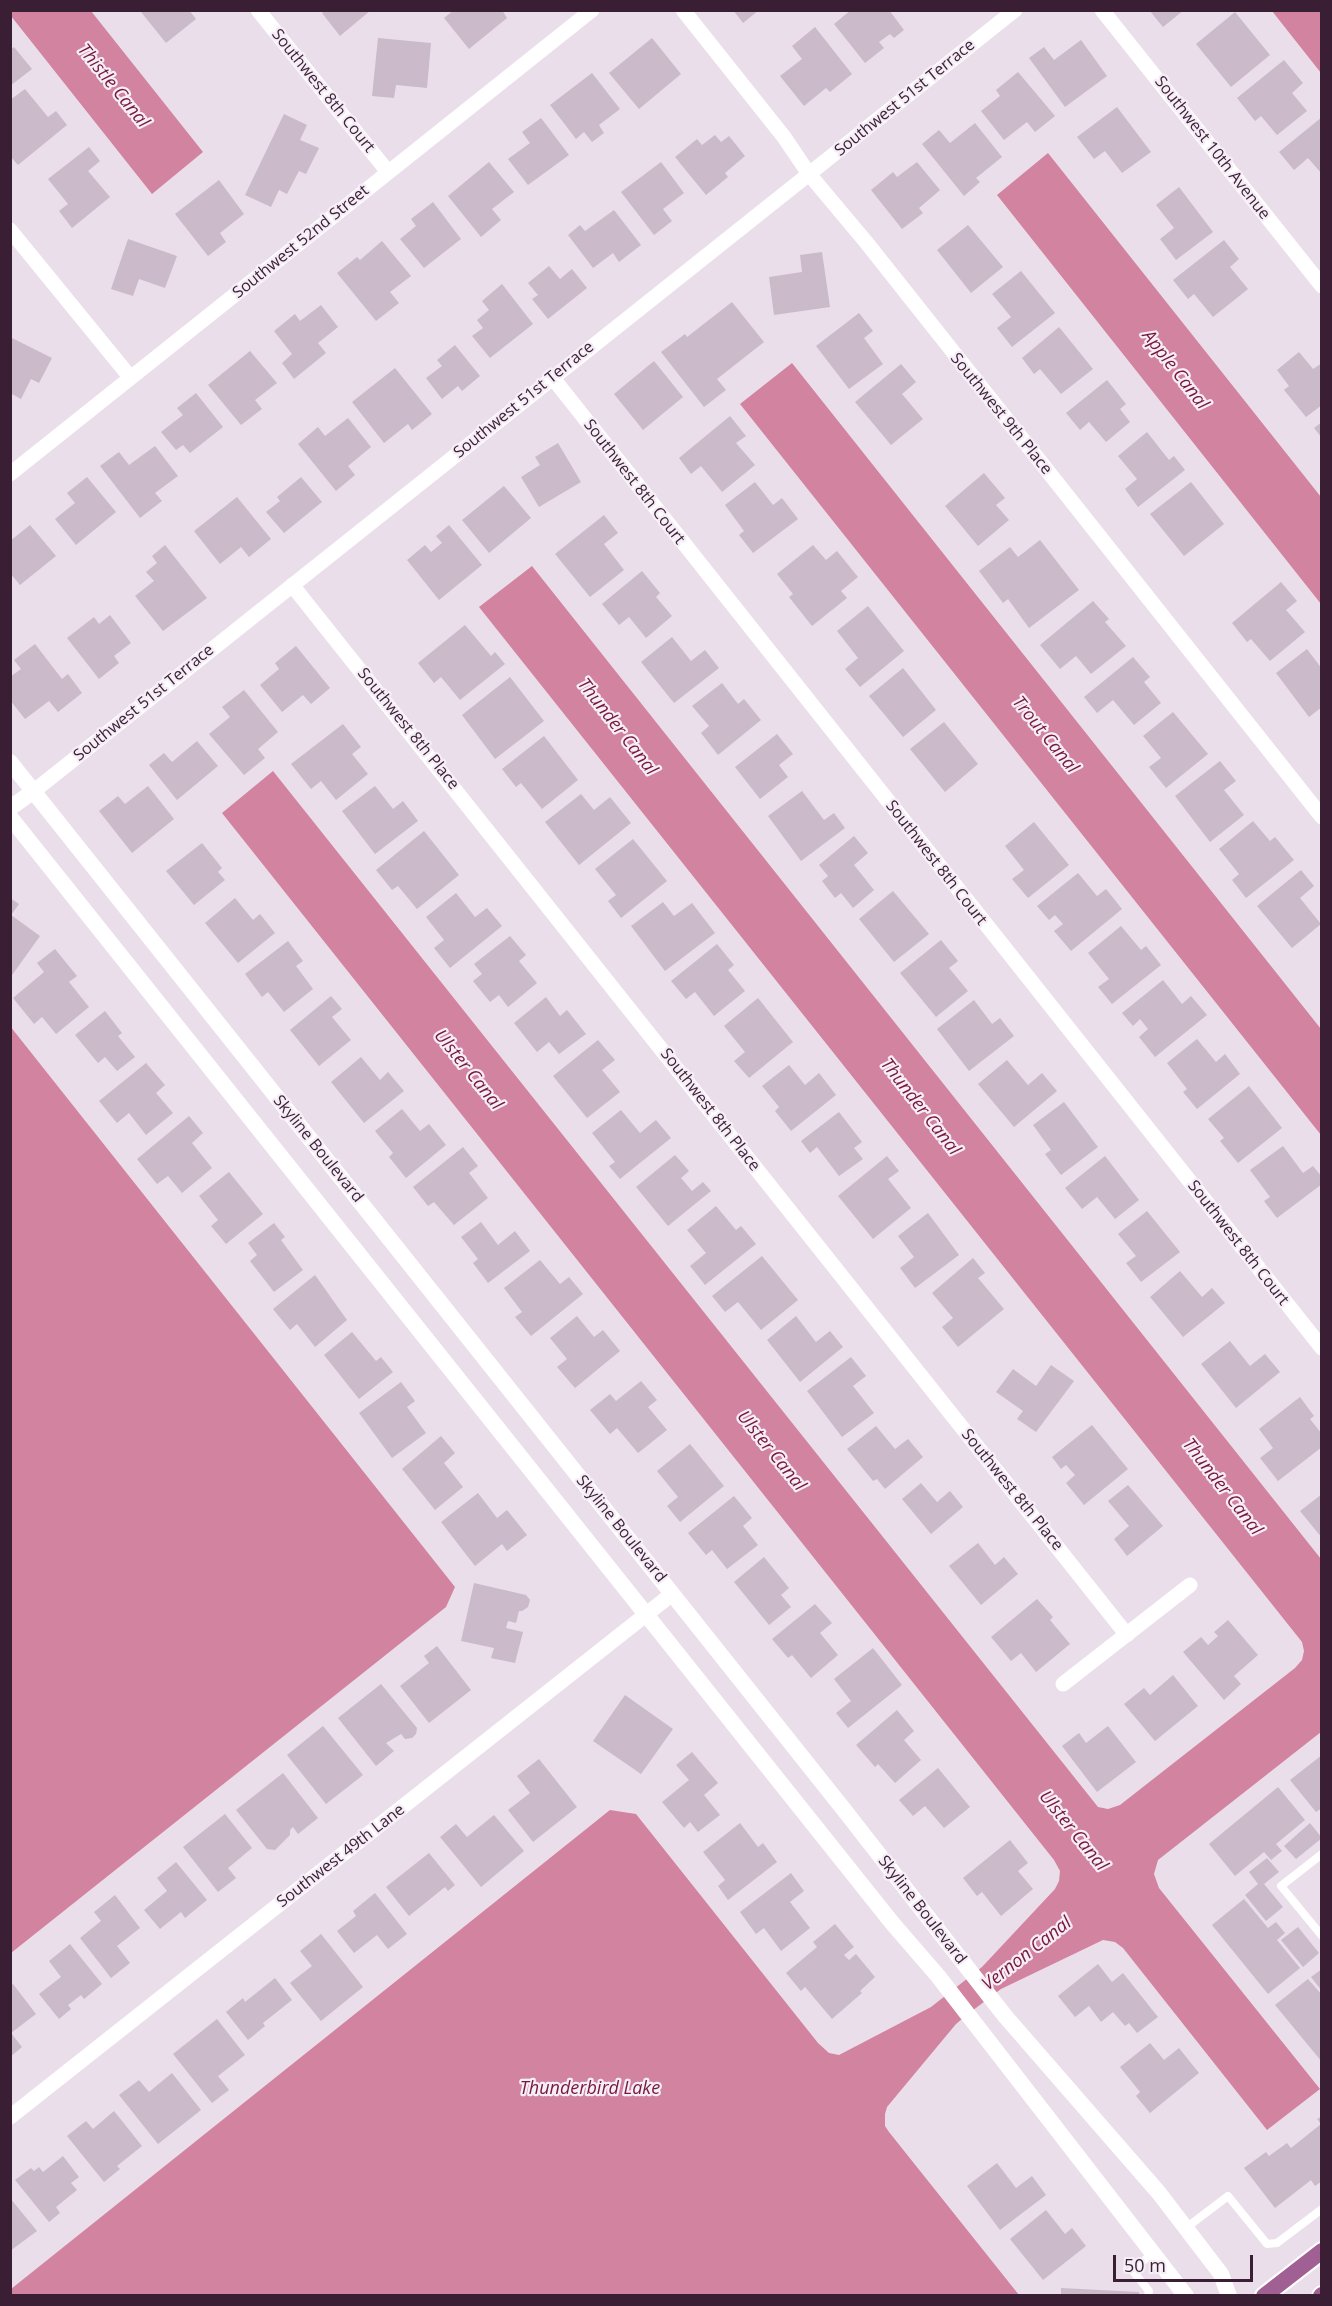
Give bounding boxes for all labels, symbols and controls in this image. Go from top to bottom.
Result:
street label: Southwest 8th Court [267,25,379,157]
street label: Southwest 51st Terrace [831,36,979,160]
water label: Thistle Canal [73,40,153,132]
street label: Southwest 10th Avenue [1150,73,1274,223]
street label: Southwest 52nd Street [229,181,373,303]
water label: Apple Canal [1137,326,1213,414]
street label: Southwest 51st Terrace [450,338,598,462]
street label: Southwest 9th Place [946,349,1056,479]
street label: Southwest 8th Court [579,416,689,548]
street label: Southwest 51st Terrace [70,641,218,765]
street label: Southwest 8th Place [353,664,463,794]
water label: Thunder Canal [572,674,662,780]
water label: Trout Canal [1007,692,1083,778]
street label: Southwest 8th Court [881,797,991,929]
water label: Ulster Canal [429,1025,507,1115]
street label: Southwest 8th Place [656,1045,764,1175]
water label: Thunder Canal [875,1054,965,1160]
street label: Skyline Boulevard [269,1092,367,1206]
street label: Southwest 8th Court [1183,1177,1293,1309]
water label: Ulster Canal [732,1406,810,1496]
street label: Southwest 8th Place [957,1425,1067,1555]
water label: Thunder Canal [1177,1434,1267,1540]
street label: Skyline Boulevard [572,1472,670,1586]
water label: Ulster Canal [1034,1786,1112,1876]
street label: Southwest 49th Lane [273,1800,409,1912]
street label: Skyline Boulevard [874,1852,970,1968]
water label: Vernon Canal [978,1912,1076,1996]
water label: Thunderbird Lake [520,2078,660,2100]
scale bar [1116,2243,1256,2281]
text: 50 m [1124,2253,1166,2277]

